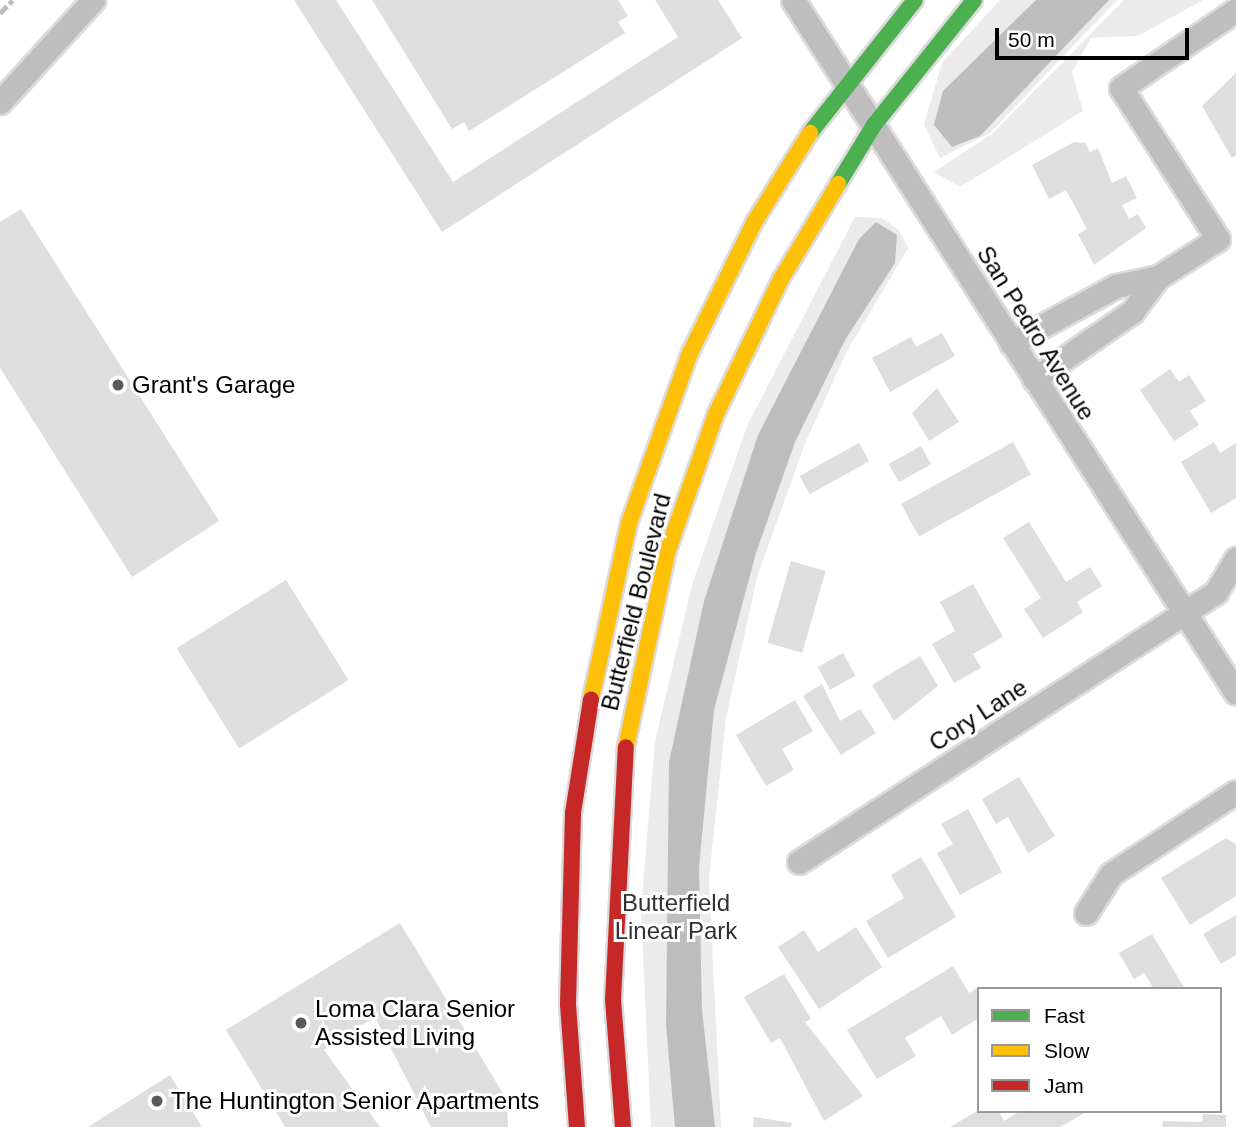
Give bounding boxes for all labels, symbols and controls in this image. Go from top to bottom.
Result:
scale bar [998,14,1192,58]
text: 50 m [1008,28,1055,51]
street label: San Pedro Avenue [971,240,1101,426]
place label: Grant's Garage [132,371,295,399]
marker: Grant's Garage [110,377,126,393]
street label: Butterfield Boulevard [595,490,677,714]
street label: Cory Lane [924,673,1032,757]
park label: Butterfield Linear Park [615,889,737,945]
legend [977,987,1222,1113]
place label: Loma Clara Senior Assisted Living [315,995,515,1051]
text: Fast [1044,1004,1085,1027]
marker: Loma Clara Senior Assisted Living [293,1015,309,1031]
text: Slow [1044,1039,1090,1062]
text: Jam [1044,1074,1084,1097]
place label: The Huntington Senior Apartments [171,1087,541,1115]
marker: The Huntington Senior Apartments [149,1093,165,1109]

